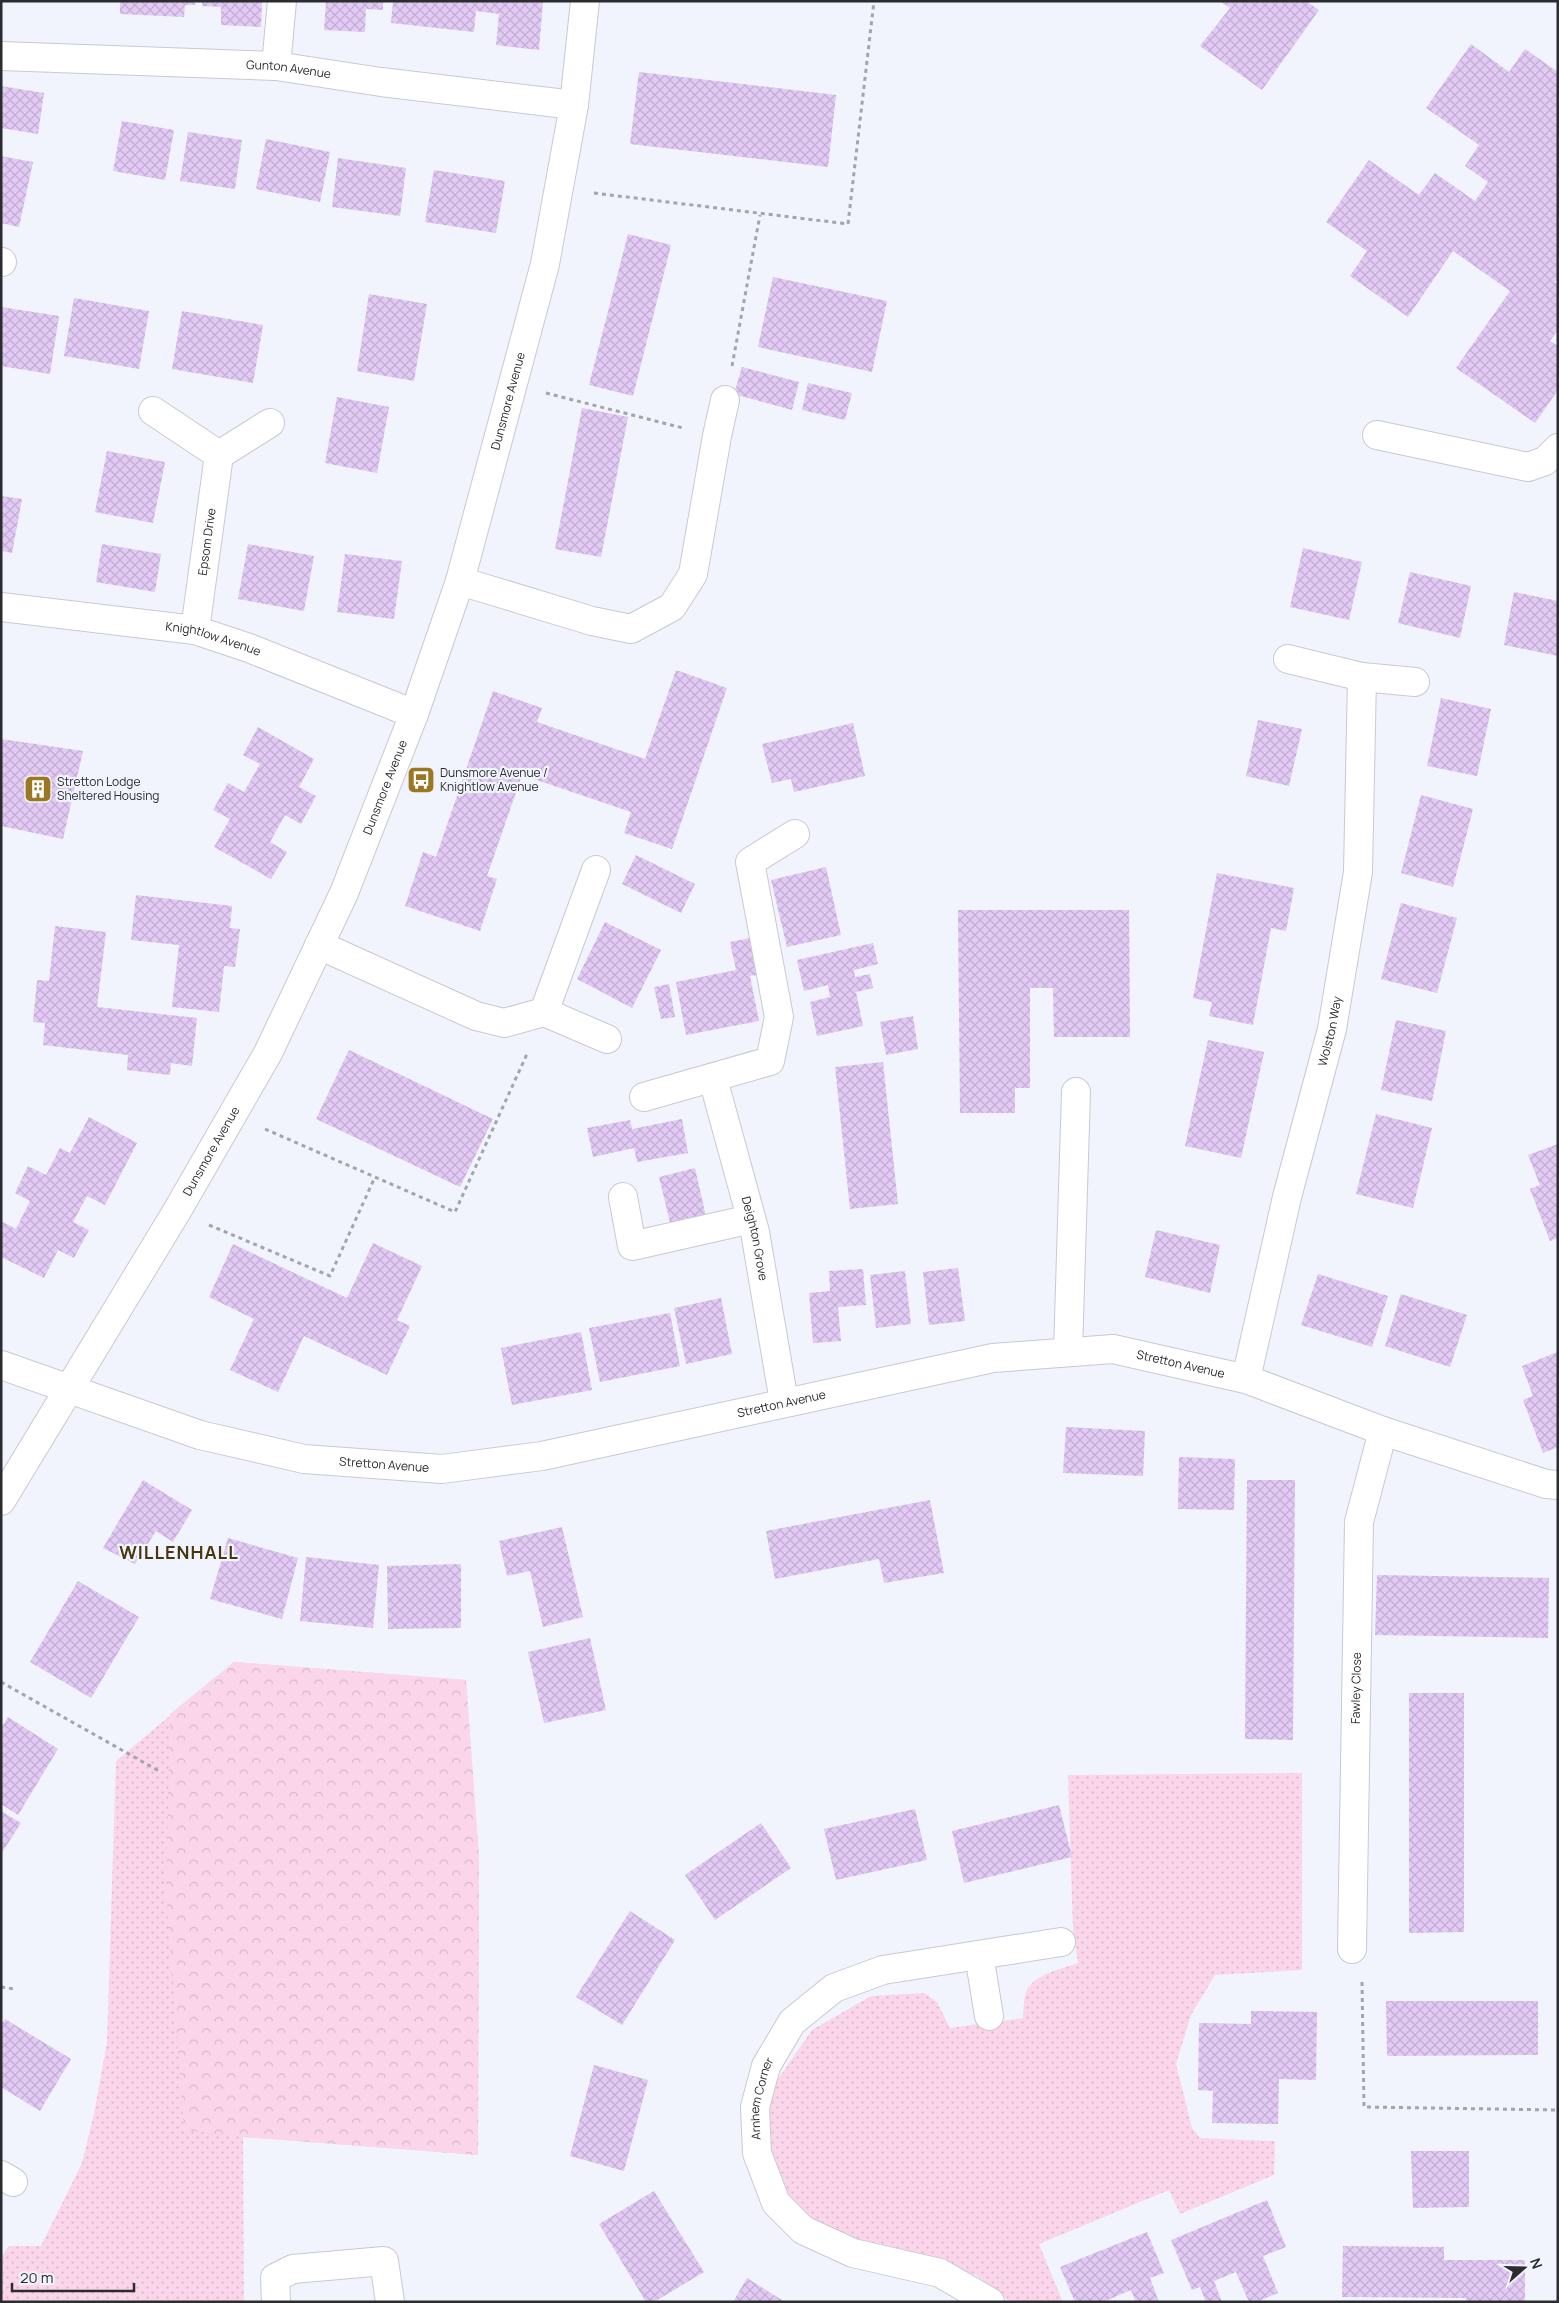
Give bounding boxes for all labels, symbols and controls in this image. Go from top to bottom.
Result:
street label: Gunton Avenue [246,56,332,82]
street label: Dunsmore Avenue [487,350,529,452]
street label: Epsom Drive [194,507,220,577]
street label: Knightlow Avenue [165,618,263,660]
street label: Dunsmore Avenue [359,737,411,837]
place label: Dunsmore Avenue / Knightlow Avenue [440,764,548,795]
bus stop icon: Dunsmore Avenue / Knightlow Avenue [406,765,436,795]
place label: Stretton Lodge Sheltered Housing [57,773,159,804]
building icon: Stretton Lodge Sheltered Housing [23,774,53,804]
street label: Wolston Way [1313,994,1345,1068]
street label: Dunsmore Avenue [178,1103,243,1199]
street label: Deighton Grove [738,1194,772,1282]
street label: Stretton Avenue [1135,1346,1226,1382]
street label: Stretton Avenue [736,1386,827,1421]
street label: Stretton Avenue [339,1453,430,1476]
district label: WILLENHALL [119,1540,239,1564]
street label: Fawley Close [1347,1652,1365,1724]
street label: Arnhem Corner [746,2053,778,2140]
north arrow [1499,2243,1549,2293]
text: N [1526,2255,1547,2271]
scale bar [12,2260,135,2292]
text: 20 m [20,2267,53,2288]

